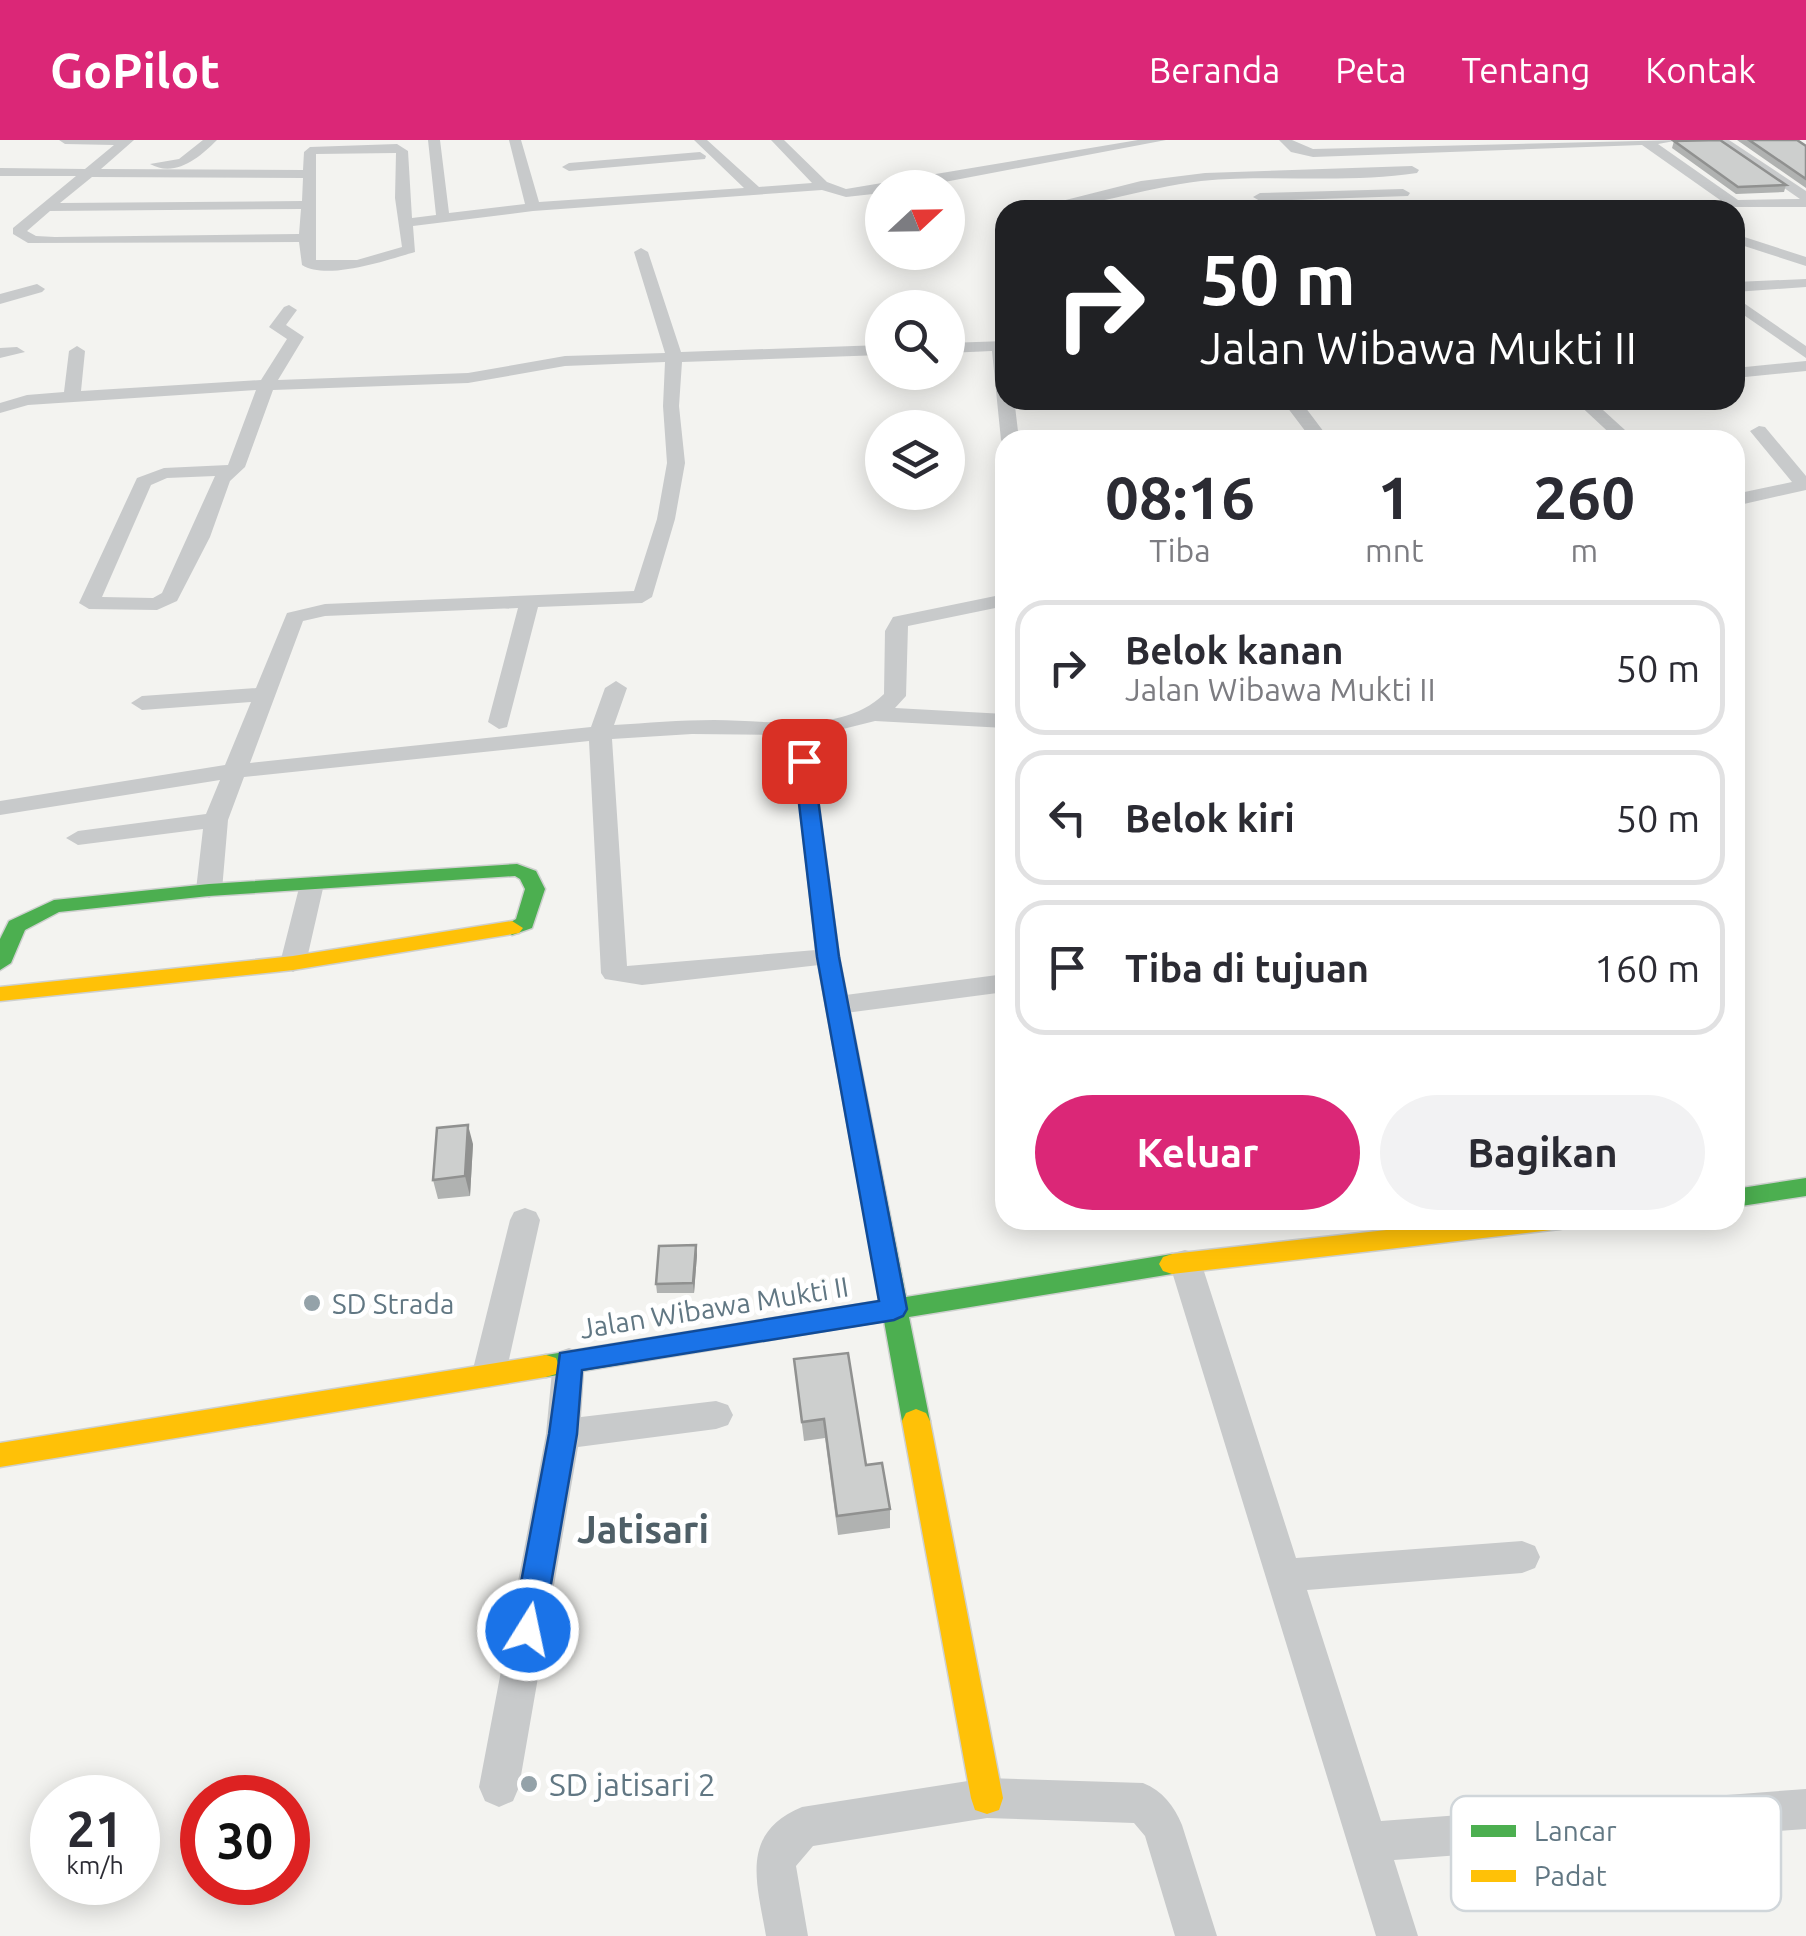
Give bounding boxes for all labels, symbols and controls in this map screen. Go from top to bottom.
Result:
text: GoPilot [50,43,220,97]
text: Beranda [1149,50,1280,90]
text: Peta [1335,50,1406,90]
text: Tentang [1461,50,1590,90]
text: Kontak [1645,50,1756,90]
north arrow [865,170,965,270]
map controls [865,170,965,510]
icon: right [1035,240,1165,370]
text: 50 m [1200,240,1356,318]
button: search [865,290,965,390]
text: Jalan Wibawa Mukti II [1200,322,1637,373]
button: layers [865,410,965,510]
text: 08:16 [1105,463,1255,530]
text: 1 [1377,463,1411,530]
text: 260 [1534,463,1635,530]
text: Tiba [1149,532,1211,568]
text: mnt [1365,532,1424,568]
text: m [1570,532,1598,568]
text: Belok kanan [1125,629,1344,671]
icon: right [1040,640,1095,695]
text: 50 m [1616,647,1700,689]
text: Jalan Wibawa Mukti II [1125,671,1436,707]
pin [762,719,847,804]
icon: arrive [777,734,832,789]
icon: left [1040,790,1095,845]
text: Belok kiri [1125,797,1295,839]
text: 50 m [1616,797,1700,839]
icon: arrive [1040,940,1095,995]
text: Tiba di tujuan [1125,947,1369,989]
text: 160 m [1594,947,1700,989]
button: Keluar [1035,1095,1360,1210]
button: Bagikan [1380,1095,1705,1210]
street label: Jalan Wibawa Mukti II [577,1270,851,1344]
place label: SD Strada [332,1288,454,1319]
marker: SD Strada [301,1292,323,1314]
district label: Jatisari [577,1508,709,1550]
position arrow [476,1578,580,1682]
place label: SD jatisari 2 [549,1766,716,1802]
marker: SD jatisari 2 [518,1773,540,1795]
speed limit sign: 30 [180,1775,310,1905]
legend [1451,1796,1781,1911]
text: 21 [67,1800,123,1856]
text: Lancar [1534,1815,1617,1846]
text: km/h [66,1851,124,1879]
text: Padat [1534,1860,1607,1891]

